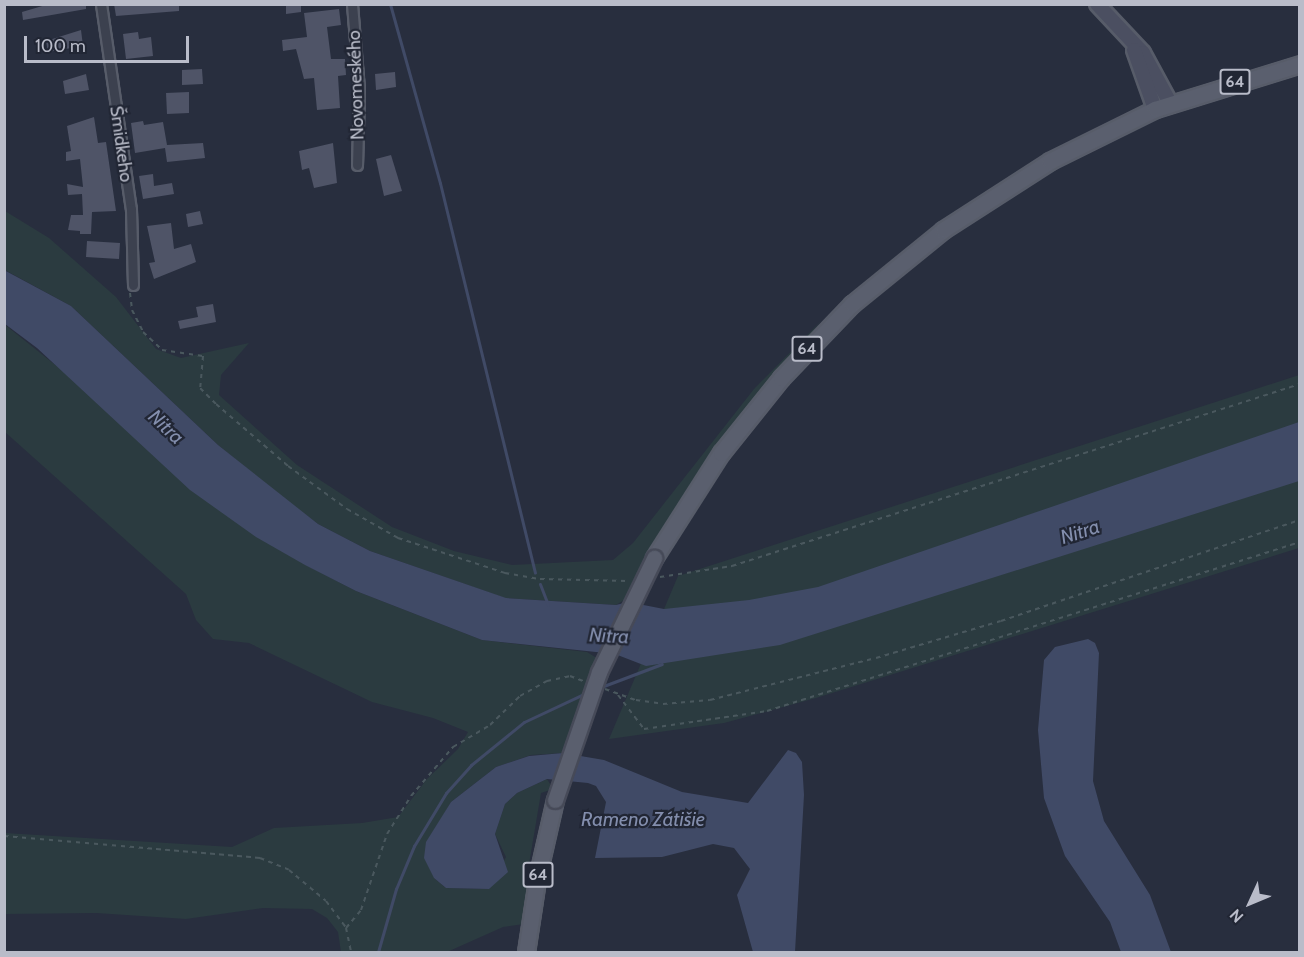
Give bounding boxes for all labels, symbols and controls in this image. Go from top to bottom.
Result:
scale bar [27,24,192,62]
street label: Novomeského [343,30,369,140]
text: 100 m [35,35,86,57]
road number: 64 [1218,69,1252,95]
street label: Šmidkeho [105,105,137,183]
road number: 64 [790,336,824,362]
water label: Nitra [143,405,189,449]
water label: Nitra [1057,514,1103,550]
water label: Nitra [588,623,630,649]
water label: Rameno Zátišie [581,807,705,831]
road number: 64 [522,862,554,888]
north arrow [1220,873,1280,933]
text: N [1226,905,1247,927]

